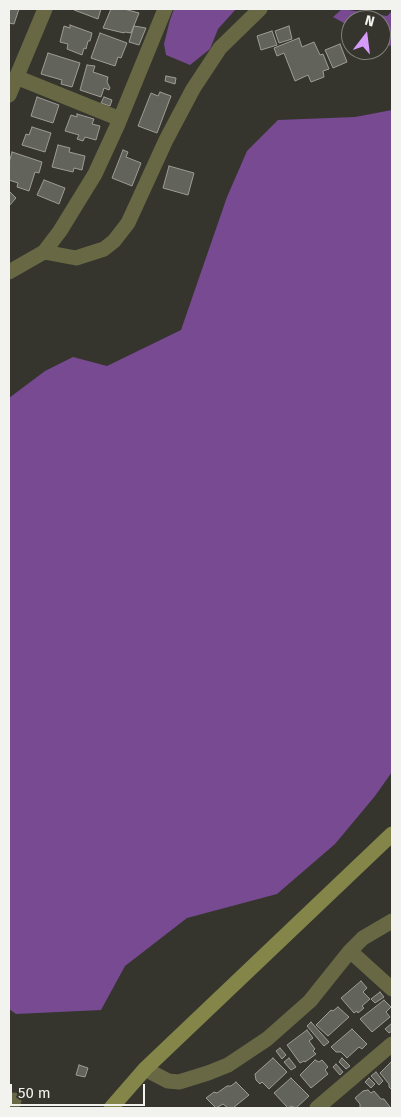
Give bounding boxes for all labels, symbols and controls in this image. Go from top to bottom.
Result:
north arrow [341,10,391,60]
text: N [363,12,376,30]
scale bar [12,1074,148,1106]
text: 50 m [18,1084,51,1102]

